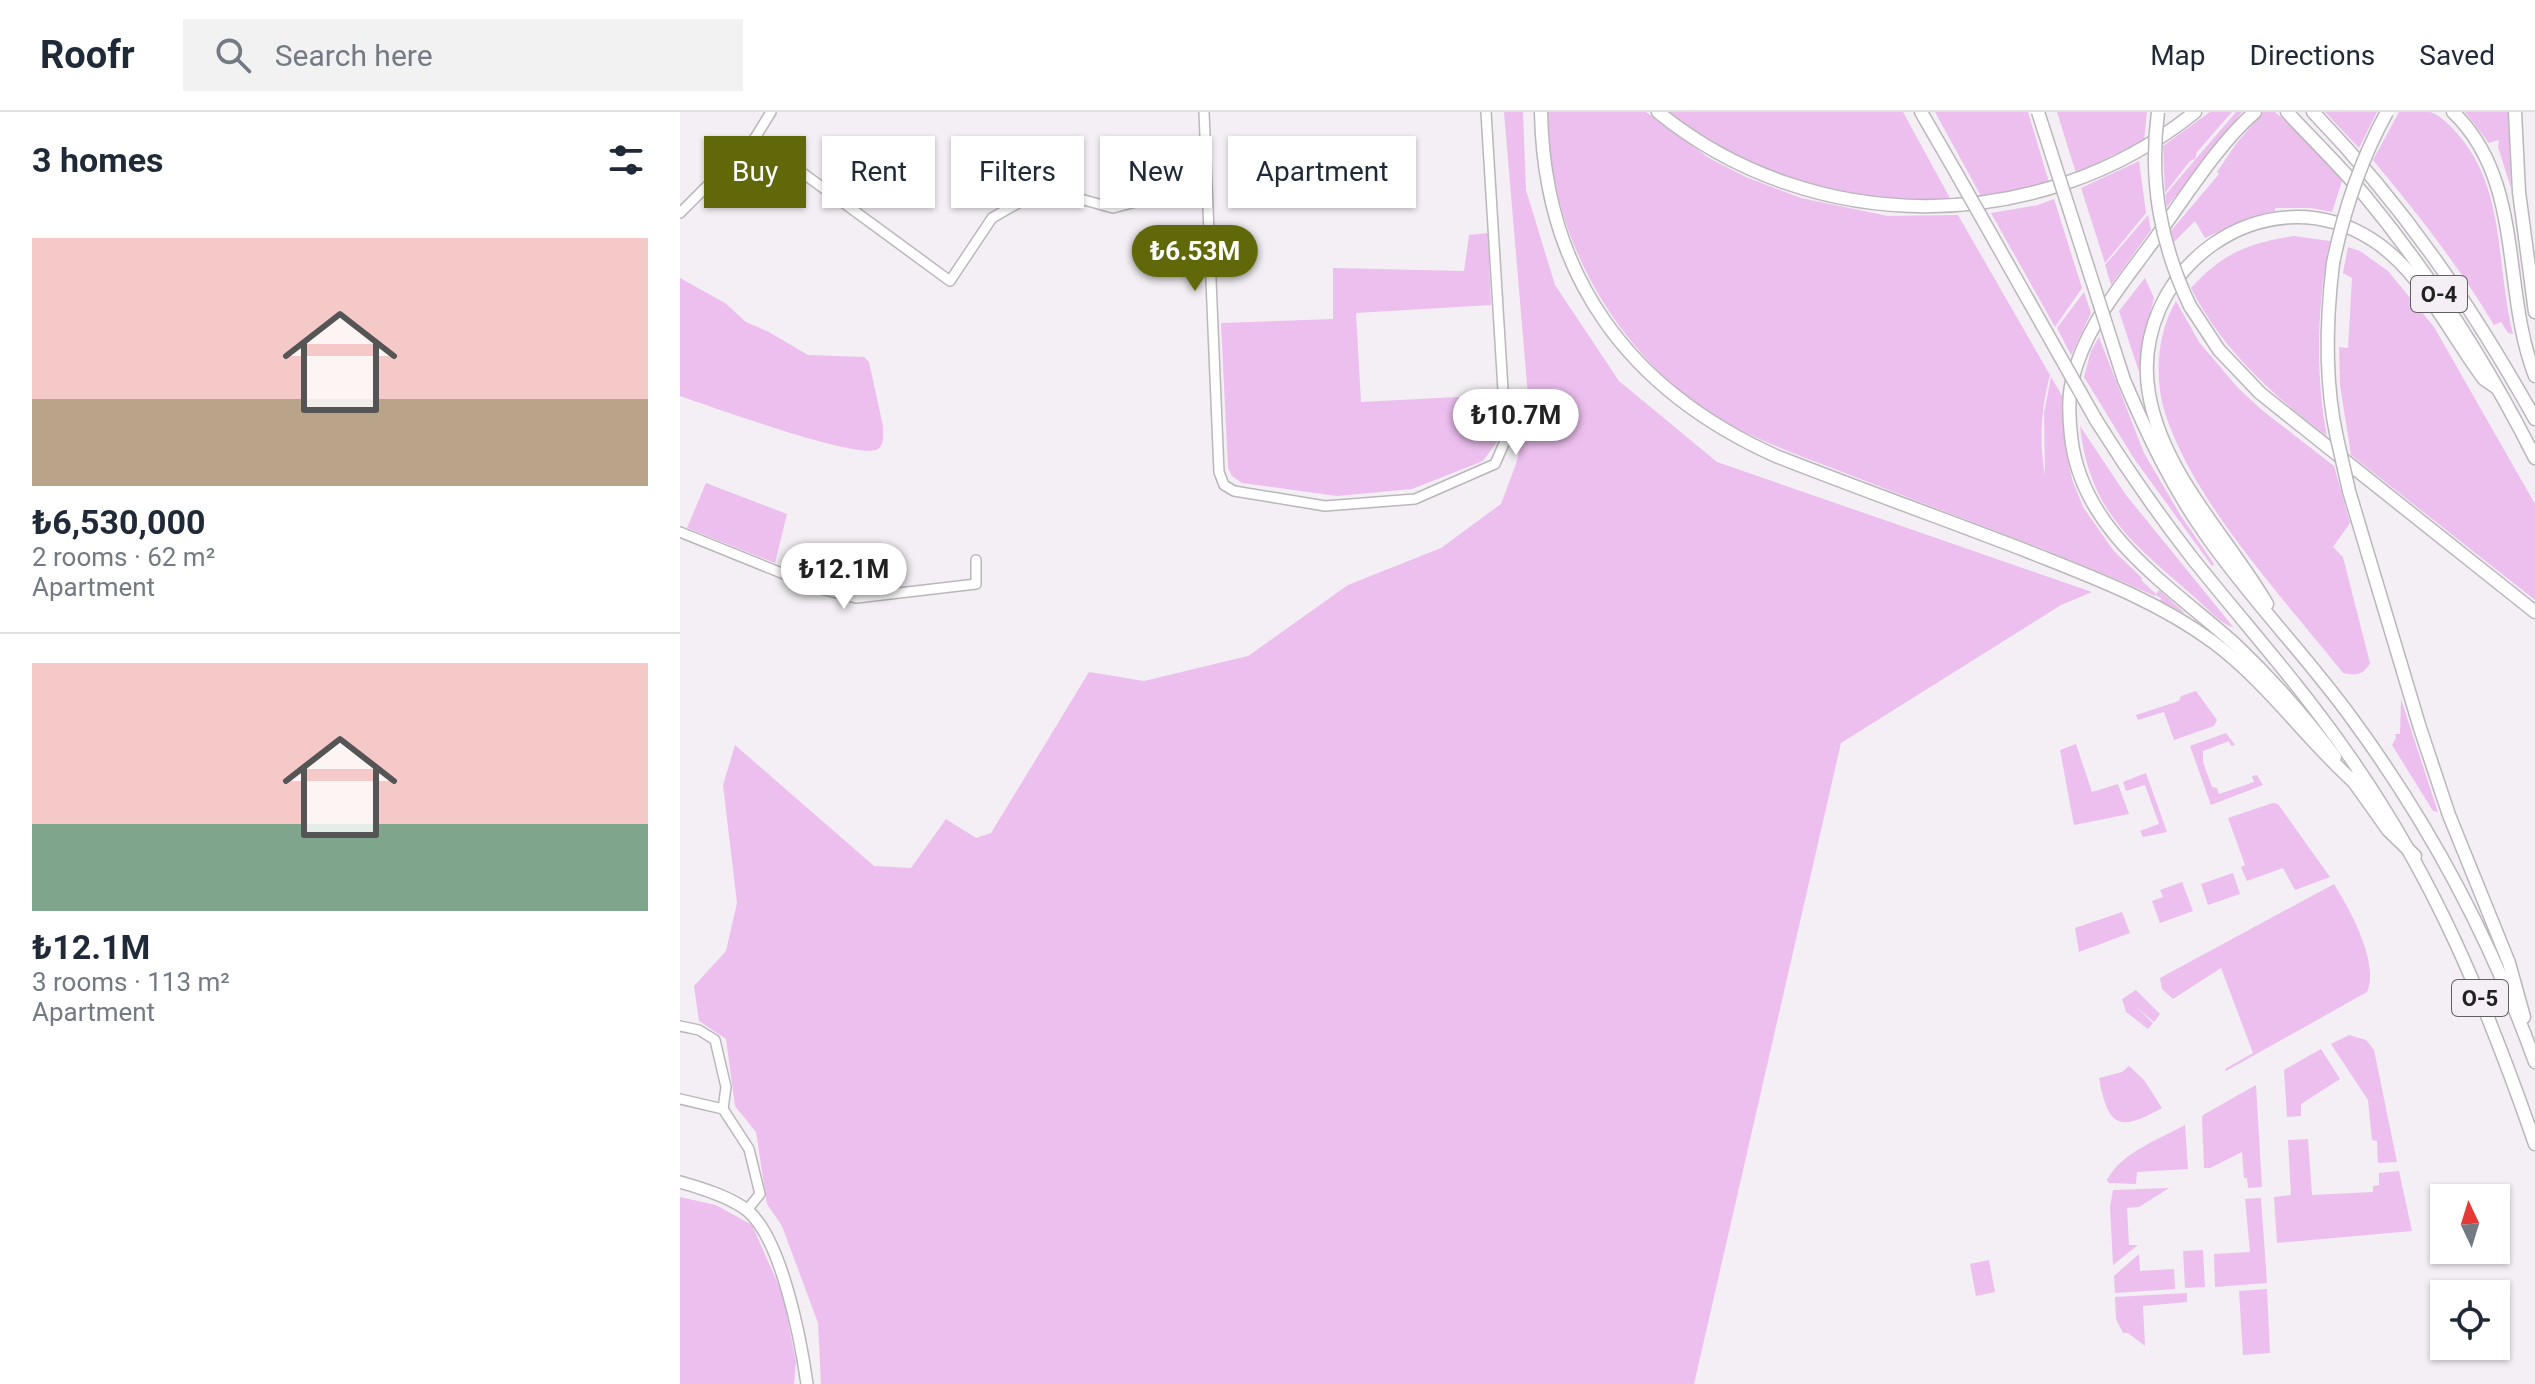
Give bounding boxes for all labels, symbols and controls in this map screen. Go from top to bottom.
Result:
search box [183,19,743,91]
text: Roofr [40,33,135,77]
icon: search [211,33,255,77]
text: Search here [275,38,433,73]
text: Map [2150,39,2206,72]
text: Directions [2250,39,2375,72]
text: Saved [2419,39,2495,72]
chip: Buy [704,136,806,208]
chip: Rent [822,136,935,208]
chip: Filters [951,136,1084,208]
chip: New [1100,136,1212,208]
chip: Apartment [1228,136,1416,208]
icon: filters [604,138,648,182]
text: 3 homes [32,140,163,180]
pin: ₺6.53M [1130,225,1260,293]
text: ₺6.53M [1150,236,1240,266]
road number: O-4 [2411,276,2467,312]
icon: home [268,290,412,434]
pin: ₺10.7M [1451,389,1581,457]
text: ₺10.7M [1471,400,1561,430]
text: ₺6,530,000 [32,502,205,542]
text: 2 rooms · 62 m² [32,542,215,572]
pin: ₺12.1M [779,543,909,611]
text: ₺12.1M [799,554,889,584]
text: Apartment [32,572,155,602]
icon: home [268,715,412,859]
text: ₺12.1M [32,927,150,967]
text: 3 rooms · 113 m² [32,967,230,997]
road number: O-5 [2452,980,2508,1016]
text: Apartment [32,997,155,1027]
north arrow [2430,1184,2510,1264]
map controls [2430,1184,2510,1360]
button: locate [2430,1280,2510,1360]

